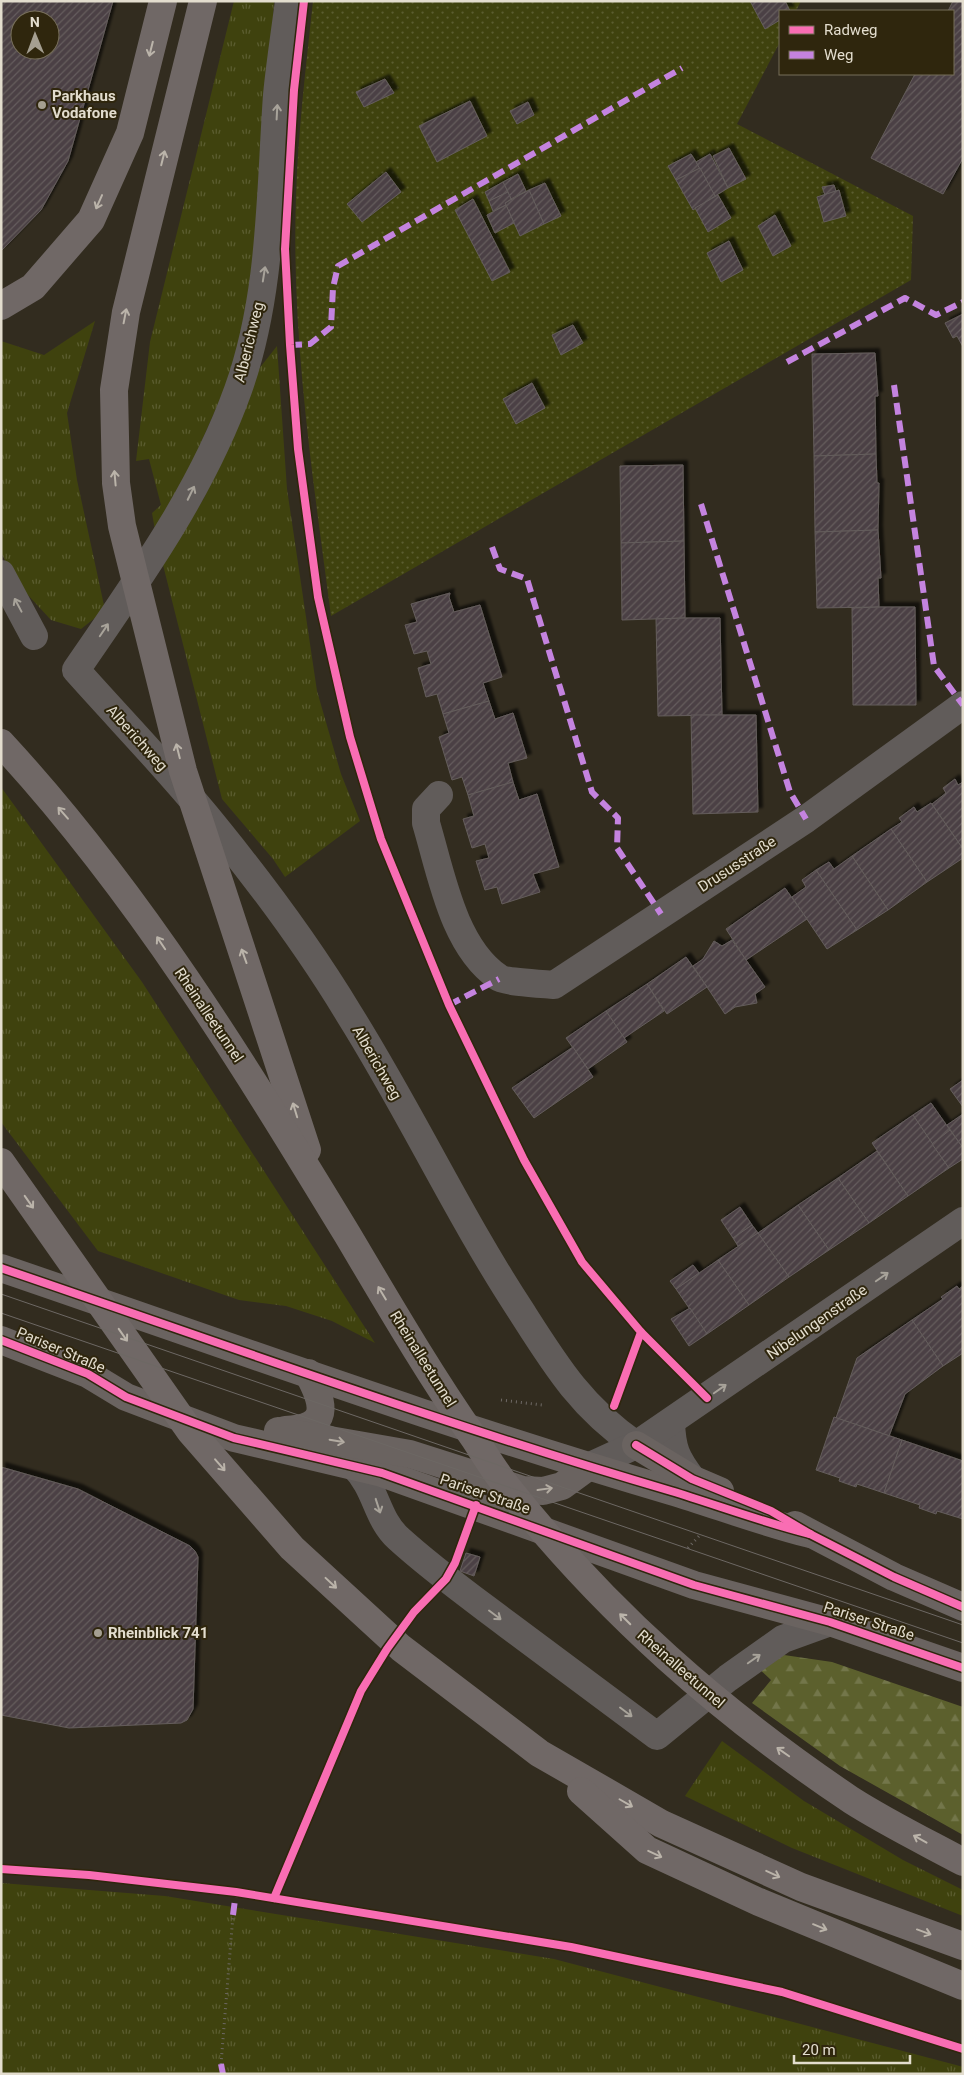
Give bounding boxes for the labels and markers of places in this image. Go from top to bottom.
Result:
place label: Parkhaus Vodafone [52,87,117,122]
marker: Parkhaus Vodafone [36,99,48,111]
place label: Rheinblick 741 [108,1624,208,1642]
marker: Rheinblick 741 [92,1627,104,1639]

